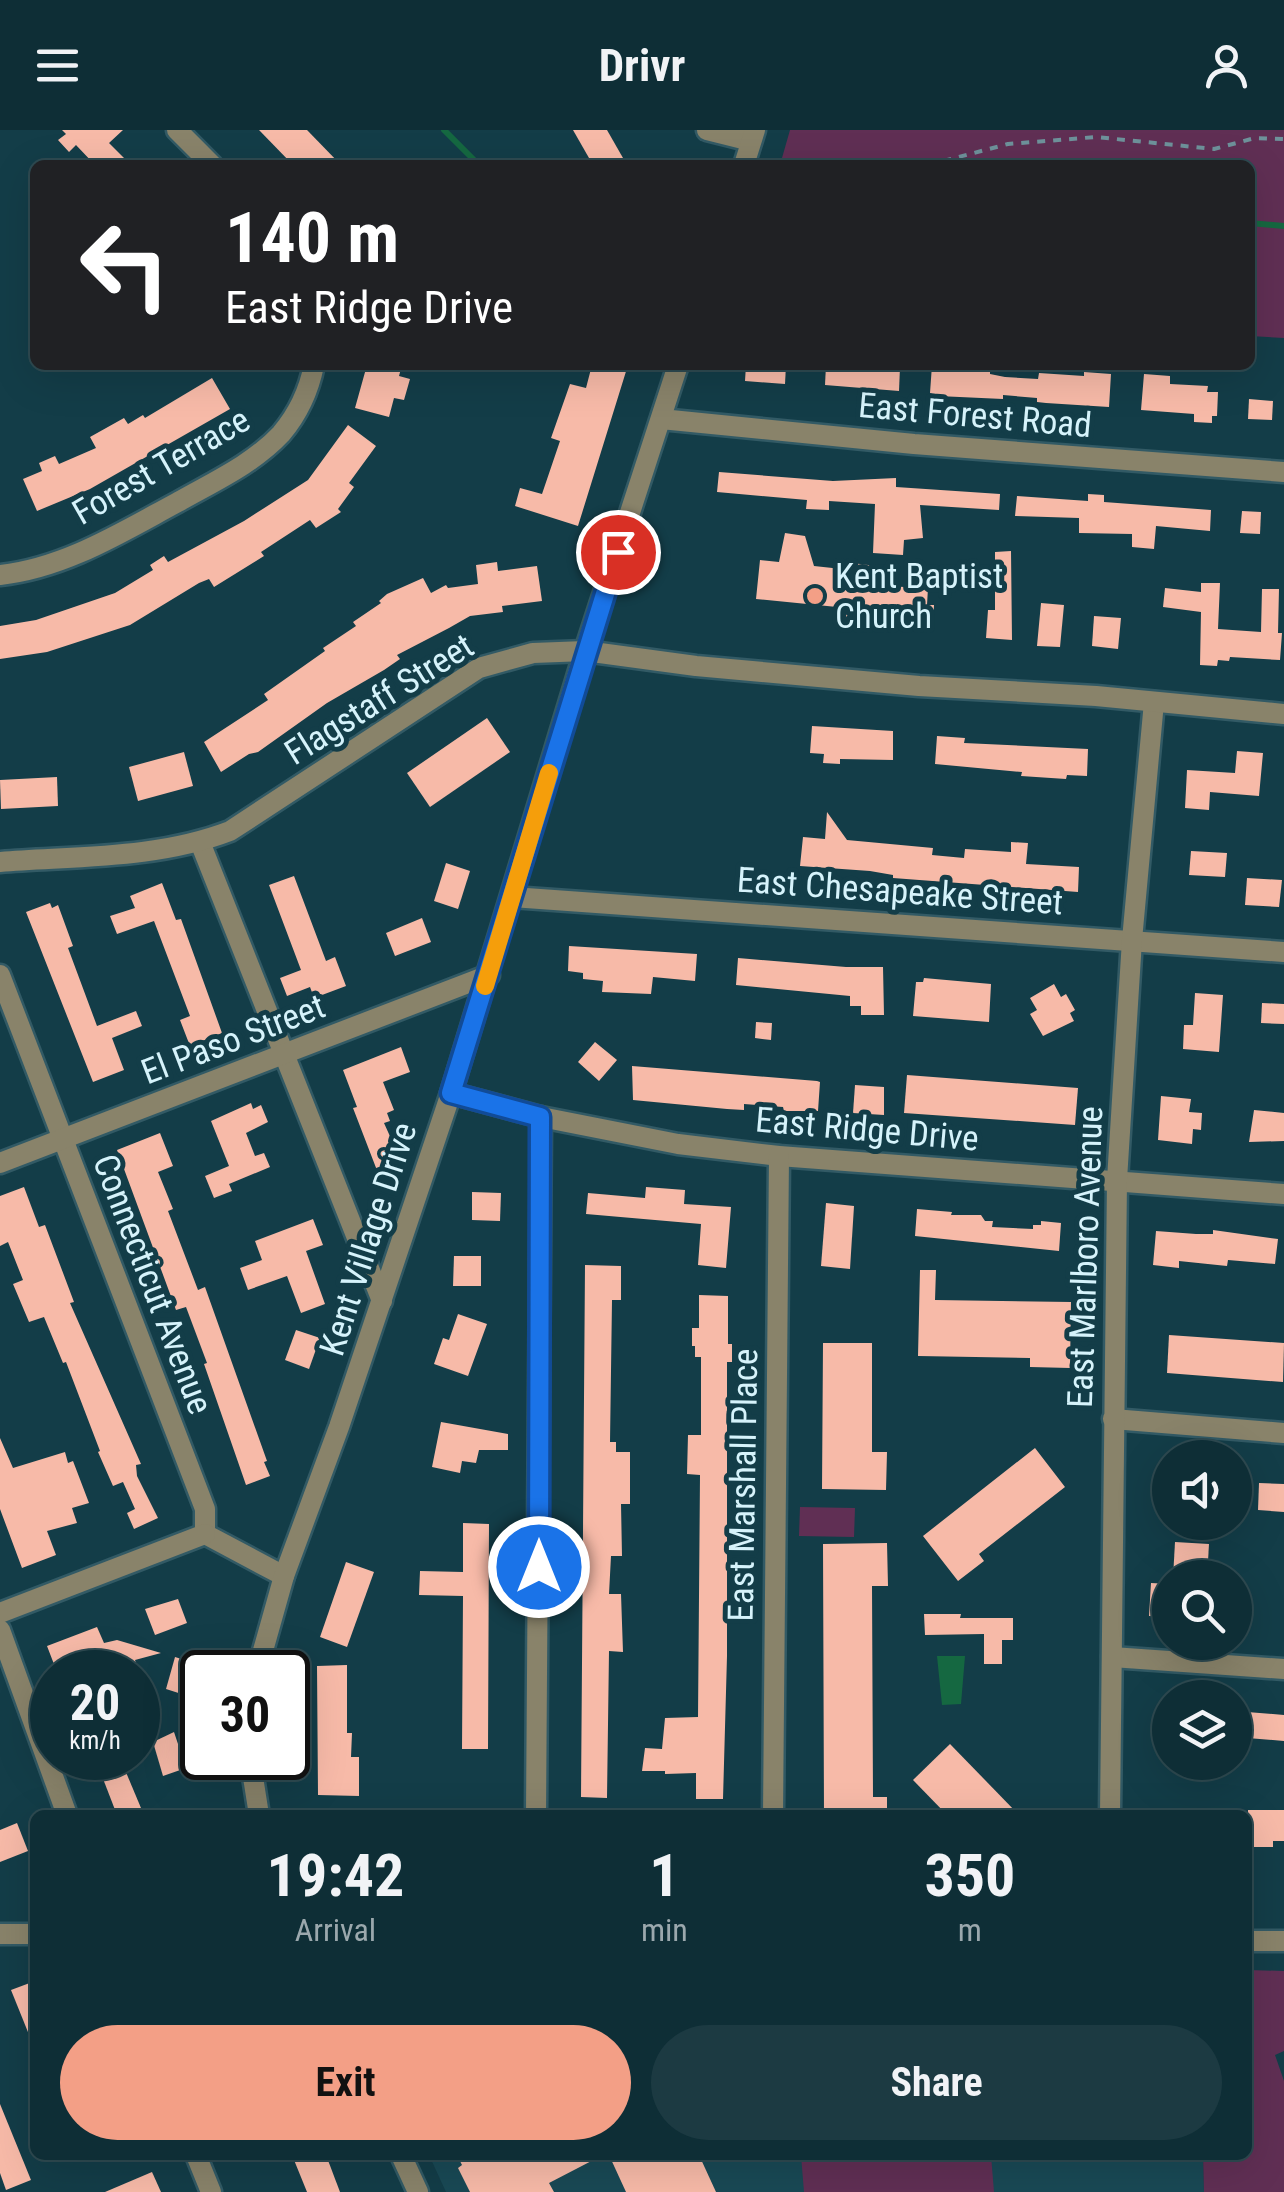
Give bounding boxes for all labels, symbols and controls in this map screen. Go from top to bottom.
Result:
icon: menu [30,38,85,93]
icon: person [1199,38,1254,93]
text: Drivr [599,39,685,92]
text: 140 m [225,197,399,279]
icon: left [60,200,190,330]
text: East Ridge Drive [225,281,513,334]
street label: East Forest Road [857,385,1093,446]
street label: Forest Terrace [66,399,257,534]
pin [576,510,661,595]
icon: arrive [591,525,646,580]
place label: Kent Baptist Church [835,556,1003,637]
marker: Kent Baptist Church [804,585,826,607]
street label: Flagstaff Street [278,625,481,774]
street label: East Chesapeake Street [736,860,1064,923]
street label: El Paso Street [136,986,331,1093]
street label: East Ridge Drive [754,1099,980,1160]
street label: East Marlboro Avenue [1060,1105,1111,1409]
street label: Kent Village Drive [312,1118,425,1361]
street label: Connecticut Avenue [84,1149,221,1420]
street label: East Marshall Place [721,1348,766,1622]
map controls [1152,1440,1252,1780]
button: sound [1152,1440,1252,1540]
position arrow [487,1515,591,1619]
button: search [1152,1560,1252,1660]
speed limit sign: 30 [180,1650,310,1780]
text: 20 [70,1674,120,1732]
button: layers [1152,1680,1252,1780]
text: km/h [69,1726,121,1755]
text: 19:42 [267,1840,404,1911]
text: 1 [649,1840,680,1911]
text: 350 [924,1840,1015,1911]
text: Arrival [295,1911,376,1949]
text: min [641,1911,688,1949]
text: m [958,1911,982,1949]
button: Exit [60,2025,631,2140]
button: Share [651,2025,1222,2140]

